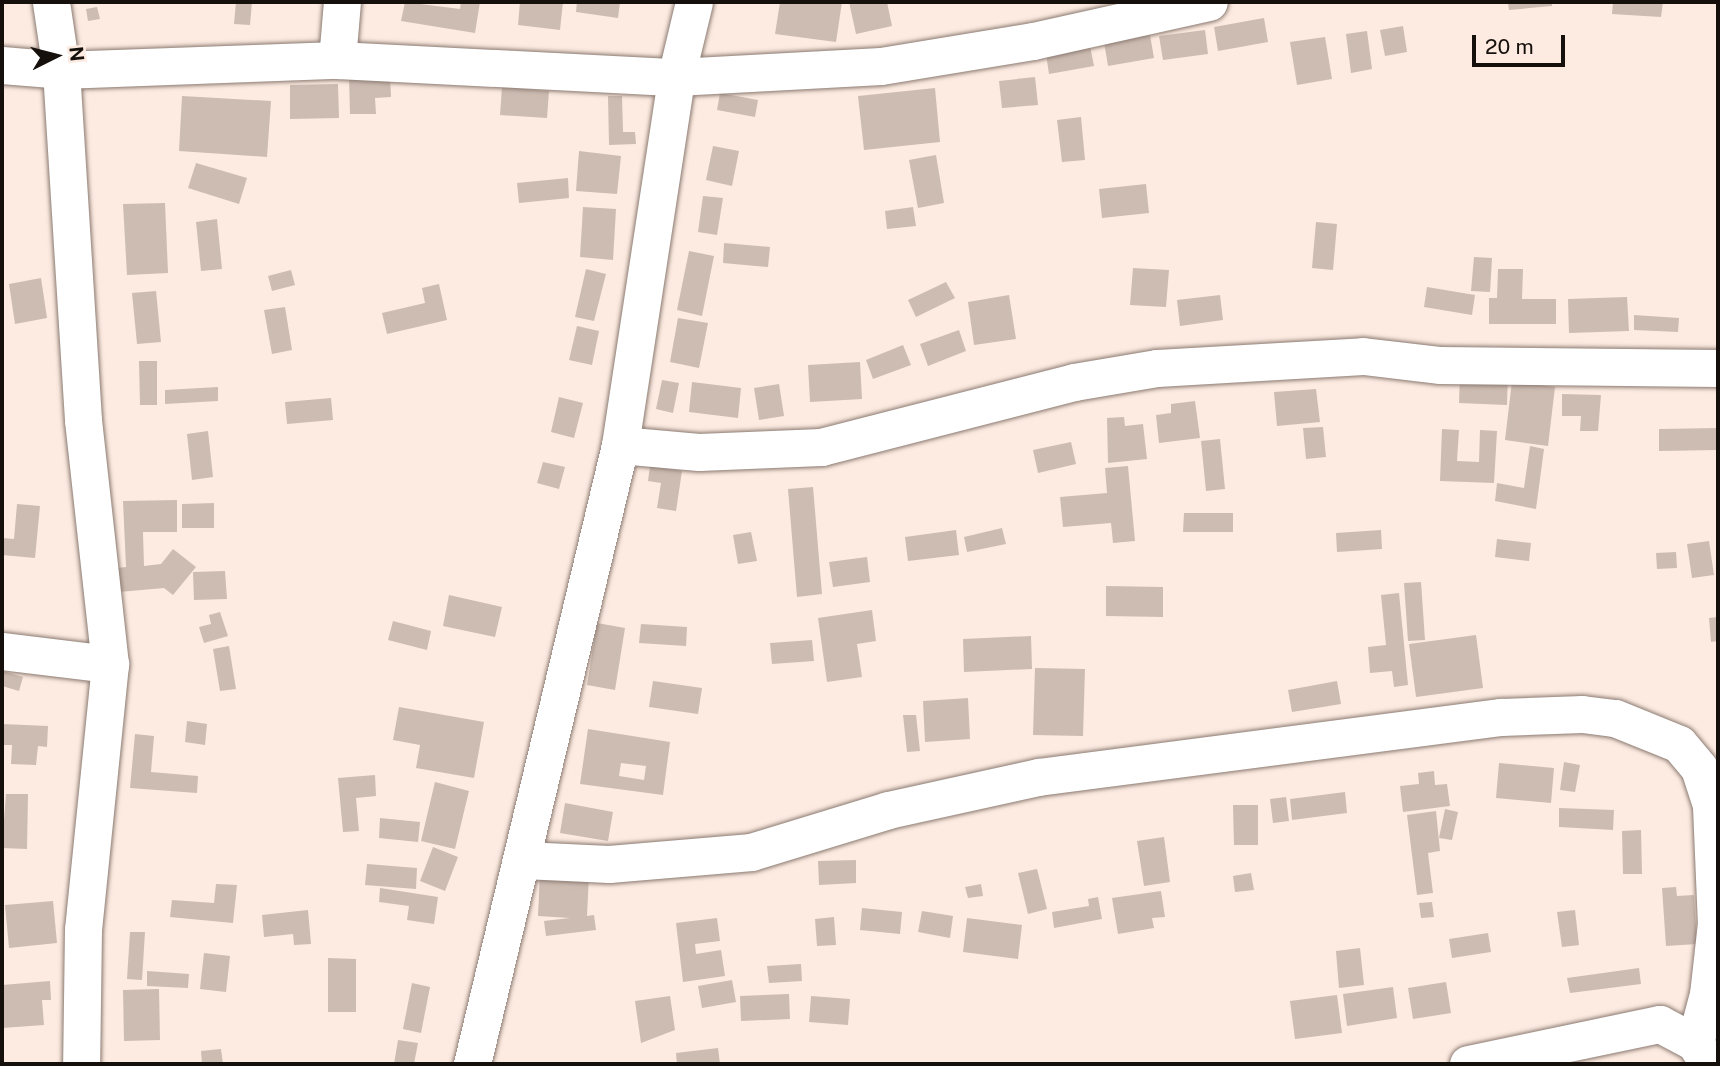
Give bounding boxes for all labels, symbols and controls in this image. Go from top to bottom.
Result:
north arrow [21,21,91,91]
scale bar [1475,21,1568,65]
text: 20 m [1485,34,1534,59]
text: N [65,45,89,62]

